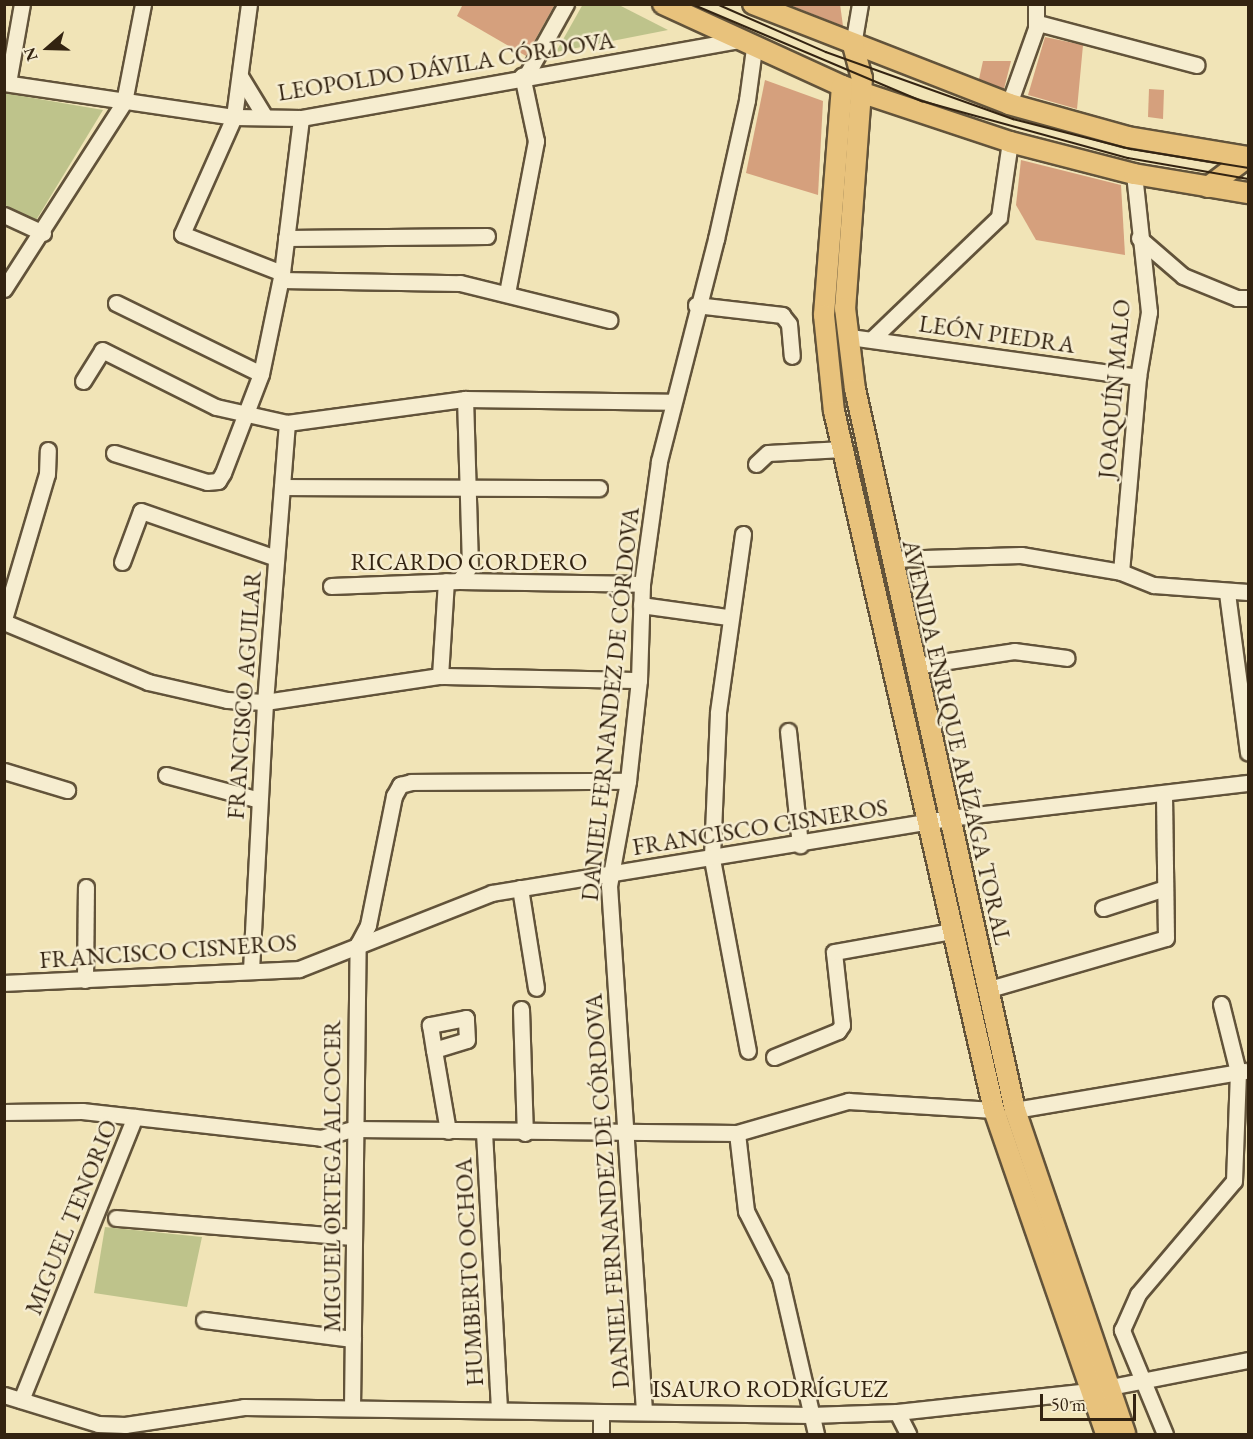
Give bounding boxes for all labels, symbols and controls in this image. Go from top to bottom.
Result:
north arrow [18,18,78,78]
street label: LEOPOLDO DÁVILA CÓRDOVA [276,25,616,107]
text: N [19,45,43,64]
street label: JOAQUÍN MALO [1092,298,1136,480]
street label: LEÓN PIEDRA [917,309,1077,359]
street label: DANIEL FERNANDEZ DE CÓRDOVA [575,506,645,902]
street label: AVENIDA ENRIQUE ARÍZAGA TORAL [896,537,1018,947]
street label: RICARDO CORDERO [351,548,587,576]
street label: FRANCISCO AGUILAR [221,570,267,820]
street label: FRANCISCO CISNEROS [630,793,890,861]
street label: FRANCISCO CISNEROS [38,928,298,974]
street label: DANIEL FERNANDEZ DE CÓRDOVA [579,992,635,1390]
street label: MIGUEL ORTEGA ALCOCER [318,1020,346,1332]
street label: MIGUEL TENORIO [19,1115,123,1319]
street label: HUMBERTO OCHOA [449,1157,489,1387]
street label: ISAURO RODRÍGUEZ [652,1375,888,1403]
scale bar [1043,1382,1139,1420]
text: 50 m [1051,1393,1086,1416]

